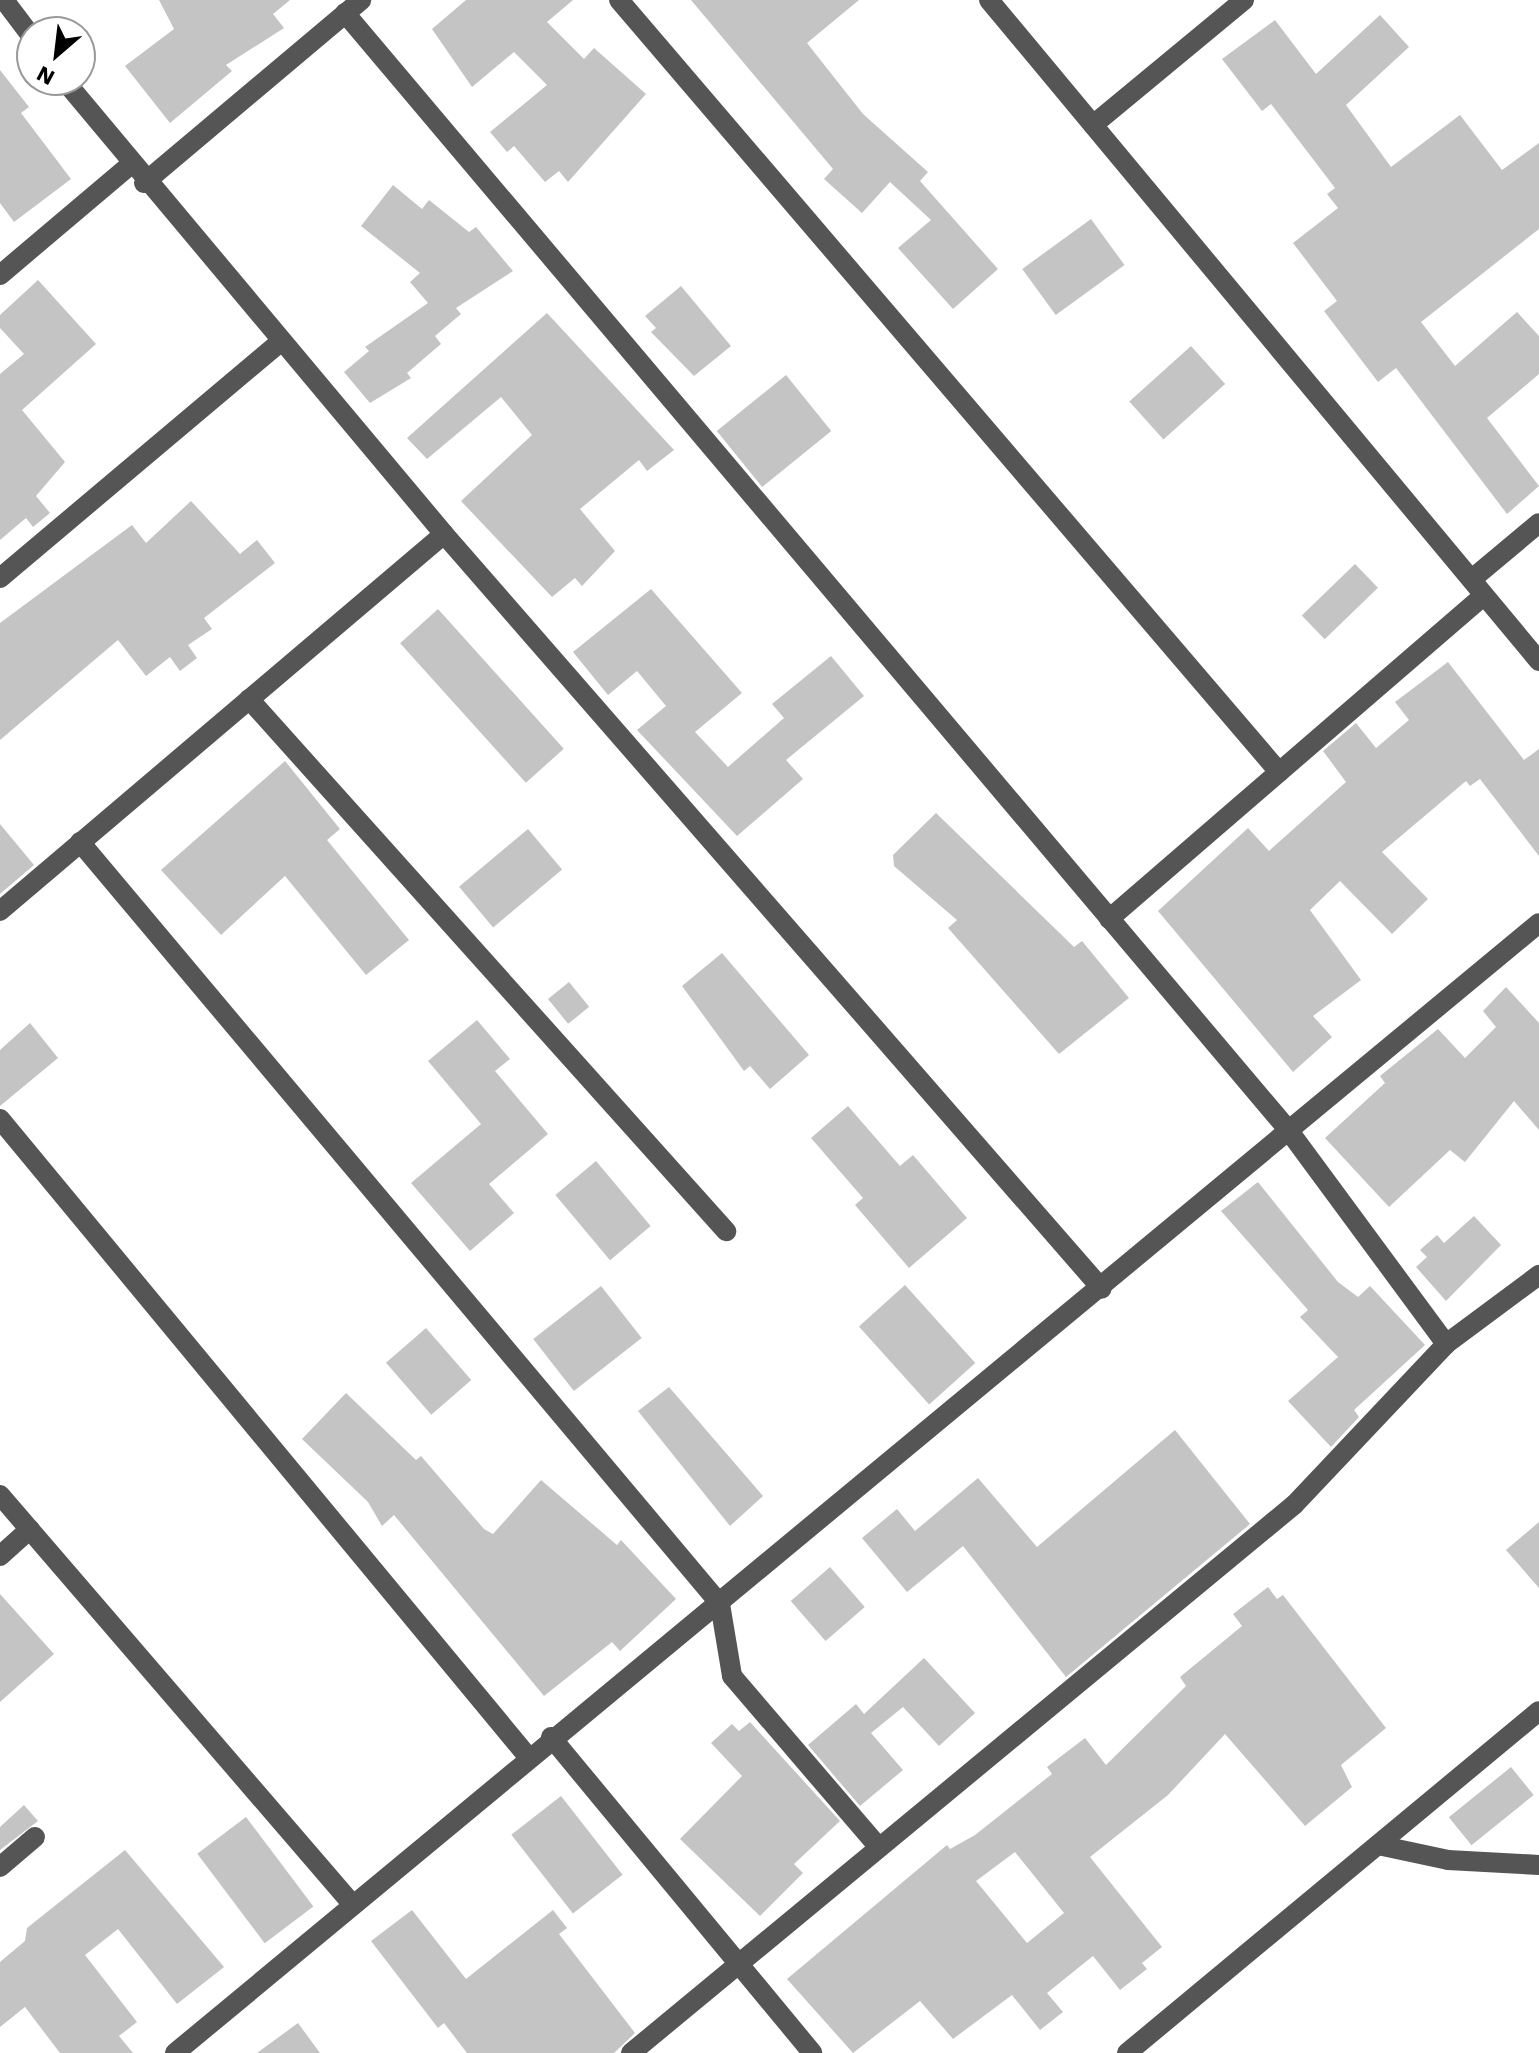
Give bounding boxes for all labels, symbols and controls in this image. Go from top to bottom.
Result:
north arrow [16,16,96,96]
text: N [32,61,59,91]

